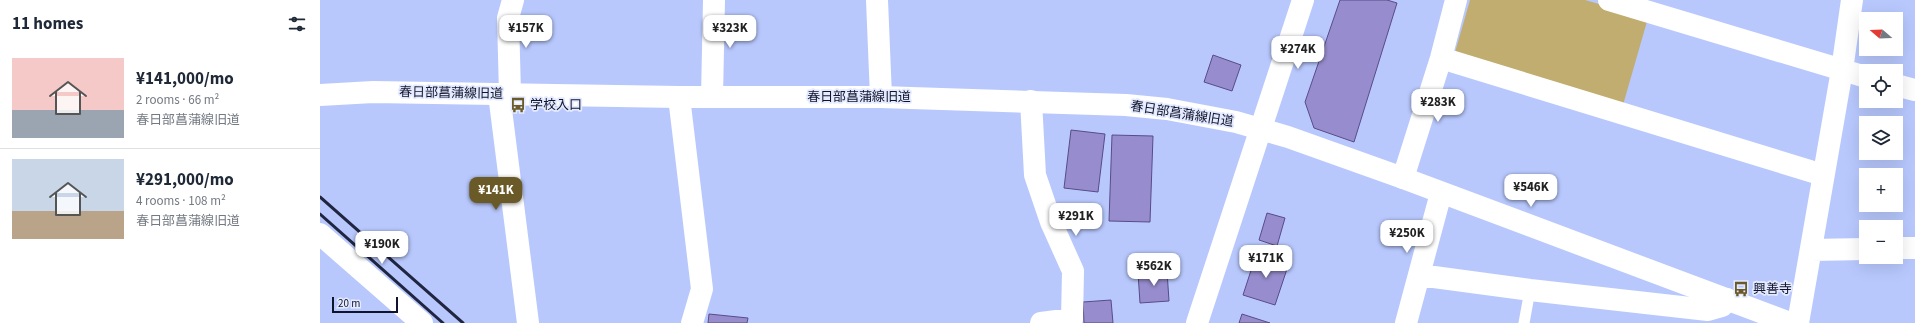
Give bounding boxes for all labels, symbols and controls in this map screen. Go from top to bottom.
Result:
text: 11 homes [12,12,83,36]
north arrow [1859,12,1903,56]
map controls [1859,12,1903,264]
icon: filters [286,13,308,35]
pin: ¥157K [498,15,554,49]
pin: ¥323K [702,15,758,49]
text: ¥157K [508,19,544,37]
text: ¥323K [712,19,748,37]
pin: ¥274K [1270,36,1326,70]
text: ¥274K [1280,40,1316,58]
button: locate [1859,64,1903,108]
text: ¥141,000/mo [136,67,234,91]
icon: home [44,74,92,122]
street label: 春日部菖蒲線旧道 [399,83,503,103]
street label: 春日部菖蒲線旧道 [807,88,911,106]
pin: ¥283K [1410,89,1466,123]
text: 2 rooms · 66 m² [136,91,219,109]
text: ¥283K [1420,93,1456,111]
bus stop icon: 学校入口 [509,96,527,114]
place label: 学校入口 [530,96,582,114]
street label: 春日部菖蒲線旧道 [1129,97,1235,131]
text: 春日部菖蒲線旧道 [136,111,240,129]
button: layers [1859,116,1903,160]
text: ¥291,000/mo [136,168,234,192]
button: + [1859,168,1903,212]
pin: ¥546K [1503,174,1559,208]
icon: home [44,175,92,223]
pin: ¥141K [468,177,524,211]
text: ¥546K [1513,178,1549,196]
text: ¥141K [478,181,514,199]
text: 4 rooms · 108 m² [136,192,226,210]
pin: ¥291K [1048,203,1104,237]
text: ¥291K [1058,207,1094,225]
text: 春日部菖蒲線旧道 [136,212,240,230]
pin: ¥250K [1379,220,1435,254]
button: − [1859,220,1903,264]
text: ¥250K [1389,224,1425,242]
pin: ¥190K [354,231,410,265]
text: ¥190K [364,235,400,253]
pin: ¥171K [1238,245,1294,279]
text: ¥171K [1248,249,1284,267]
pin: ¥562K [1126,253,1182,287]
text: ¥562K [1136,257,1172,275]
bus stop icon: 興善寺 [1732,280,1750,298]
place label: 興善寺 [1753,280,1792,298]
scale bar [332,295,398,314]
text: 20 m [338,296,360,311]

